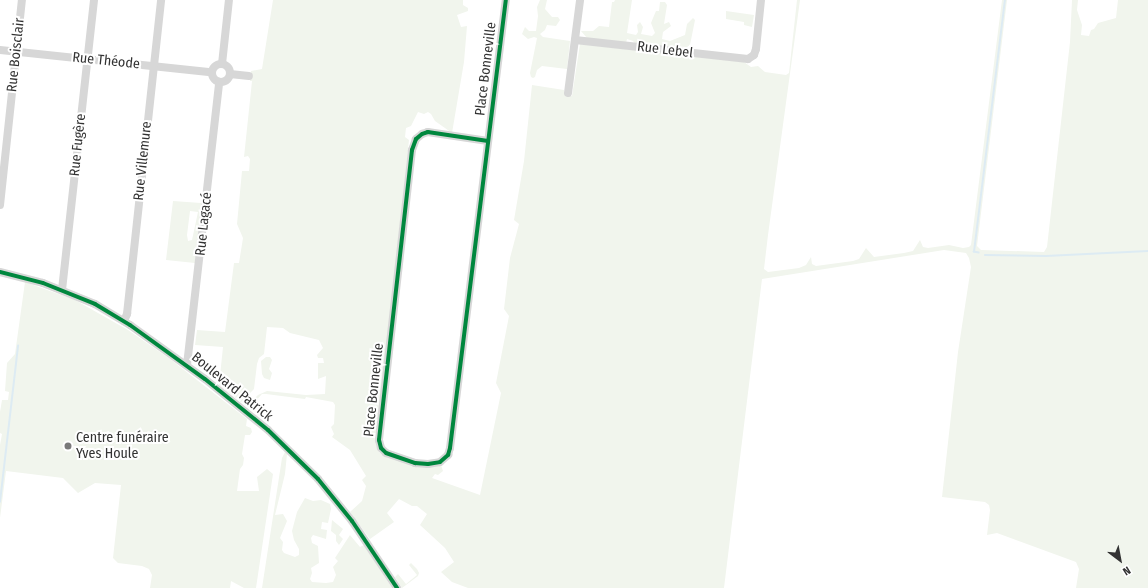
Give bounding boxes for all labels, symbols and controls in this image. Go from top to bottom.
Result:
street label: Rue Boisclair [4,17,28,93]
street label: Place Bonneville [472,21,500,117]
street label: Rue Lebel [636,38,694,62]
street label: Rue Théode [71,49,141,73]
street label: Rue Fugère [66,113,90,177]
street label: Rue Villemure [130,121,156,201]
street label: Rue Lagacé [192,191,216,257]
street label: Place Bonneville [361,342,387,438]
street label: Boulevard Patrick [188,349,276,425]
place label: Centre funéraire Yves Houle [76,430,169,462]
marker: Centre funéraire Yves Houle [63,441,73,451]
north arrow [1100,540,1140,580]
text: N [1120,563,1133,578]

